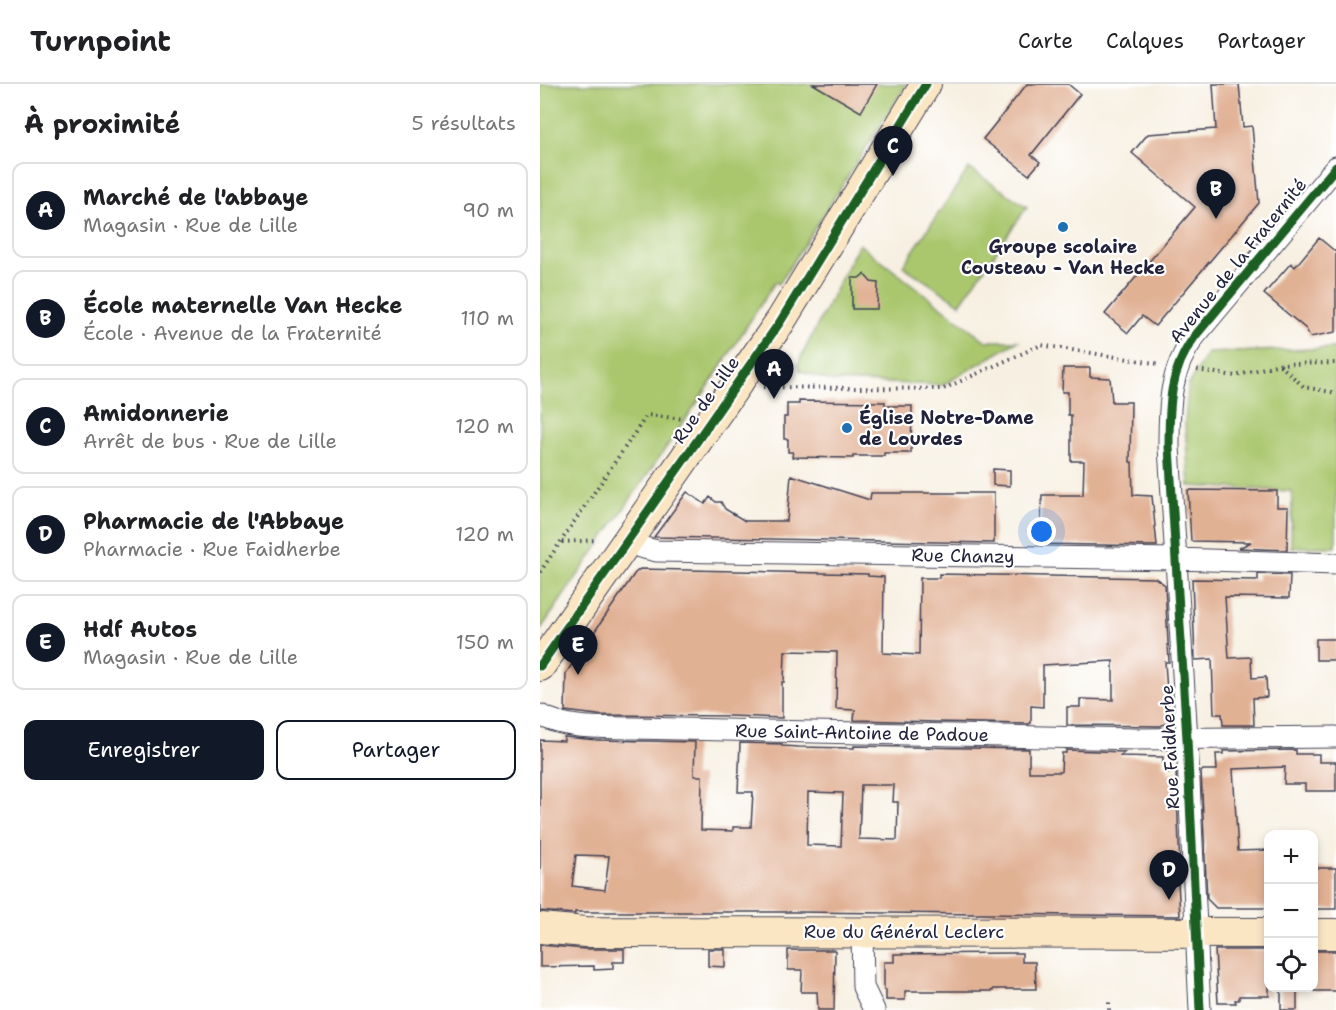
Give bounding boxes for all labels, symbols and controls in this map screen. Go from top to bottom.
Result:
text: Turnpoint [30,22,171,60]
text: Carte [1018,27,1073,55]
text: Calques [1106,27,1184,55]
text: Partager [1217,27,1306,55]
text: À proximité [24,106,180,141]
text: 5 résultats [411,110,516,136]
pin: C [874,126,912,176]
pin: B [1196,170,1236,219]
street label: Avenue de la Fraternité [1164,174,1312,348]
text: Marché de l'abbaye [83,183,308,212]
text: A [38,197,53,223]
text: 90 m [462,197,514,223]
text: Magasin · Rue de Lille [83,212,298,238]
marker: Groupe scolaire Cousteau - Van Hecke [1056,220,1070,234]
place label: Groupe scolaire Cousteau - Van Hecke [961,235,1165,280]
text: École maternelle Van Hecke [83,291,403,320]
text: B [39,305,52,331]
text: 110 m [460,305,514,331]
text: École · Avenue de la Fraternité [83,320,382,346]
pin: A [754,350,794,399]
street label: Rue de Lille [667,352,745,448]
text: Amidonnerie [83,399,229,428]
place label: Église Notre-Dame de Lourdes [859,404,1034,451]
text: C [39,413,52,439]
text: 120 m [455,413,514,439]
marker: Église Notre-Dame de Lourdes [840,421,854,435]
text: Arrêt de bus · Rue de Lille [83,428,337,454]
text: Pharmacie de l'Abbaye [83,507,344,536]
your location [1027,517,1056,546]
text: D [38,521,53,547]
text: 120 m [455,521,514,547]
text: Pharmacie · Rue Faidherbe [83,536,341,562]
street label: Rue Chanzy [911,543,1015,569]
text: Hdf Autos [83,615,197,644]
pin: E [558,626,597,675]
text: E [39,629,52,655]
text: 150 m [456,629,514,655]
text: Magasin · Rue de Lille [83,644,298,670]
street label: Rue Faidherbe [1155,684,1185,810]
street label: Rue Saint-Antoine de Padoue [735,719,989,747]
button: Enregistrer [24,720,264,780]
button: Partager [276,720,516,780]
map controls [1264,830,1318,992]
button: + [1264,830,1318,884]
pin: D [1150,850,1188,900]
button: − [1264,884,1318,938]
street label: Rue du Général Leclerc [804,920,1004,944]
button: locate [1264,938,1318,992]

